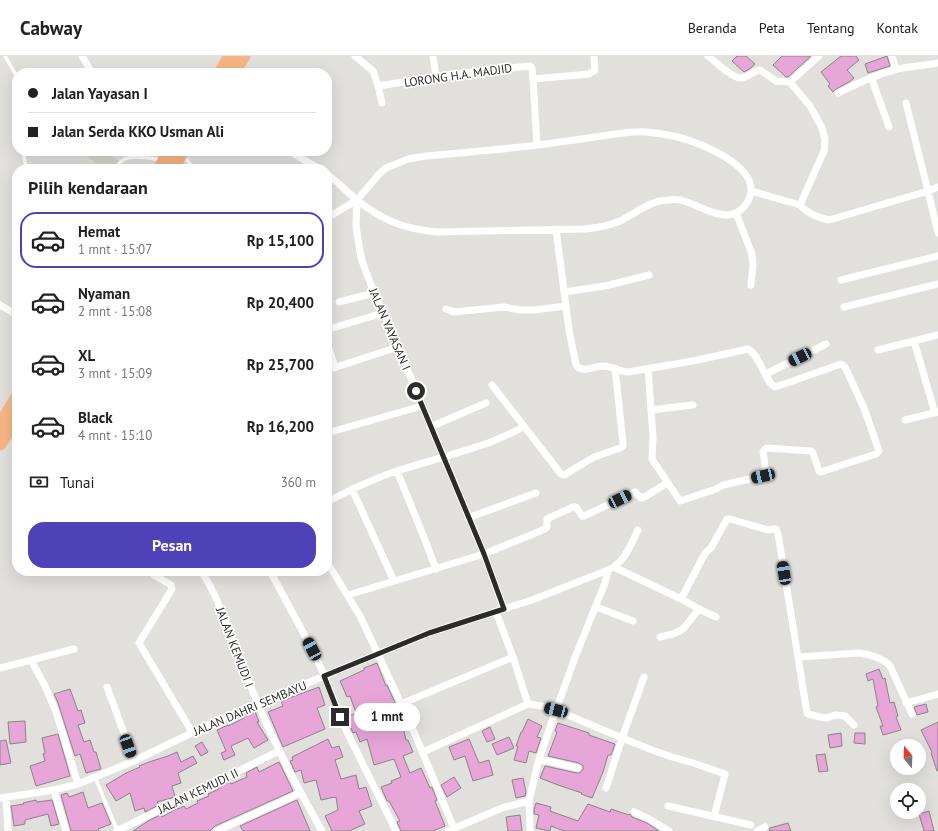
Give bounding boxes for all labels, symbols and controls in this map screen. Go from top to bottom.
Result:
text: Cabway [20,16,82,40]
text: Beranda [688,19,737,37]
text: Peta [759,19,785,37]
text: Tentang [807,19,855,37]
text: Kontak [877,19,918,37]
street label: LORONG H.A. MADJID [403,60,513,90]
text: Jalan Yayasan I [52,84,148,103]
text: Jalan Serda KKO Usman Ali [52,122,224,141]
text: Pilih kendaraan [28,176,148,199]
icon: car [30,222,66,258]
text: Hemat [78,222,120,241]
text: Rp 15,100 [247,231,314,250]
text: 1 mnt · 15:07 [78,241,152,258]
icon: car [30,284,66,320]
text: Nyaman [78,284,130,303]
street label: JALAN YAYASAN I [366,285,414,372]
text: Rp 20,400 [247,293,314,312]
text: 2 mnt · 15:08 [78,303,152,320]
icon: car [30,346,66,382]
text: XL [78,346,95,365]
car [787,346,813,368]
text: Rp 25,700 [247,355,314,374]
text: 3 mnt · 15:09 [78,365,152,382]
route start [407,382,425,400]
icon: car [30,408,66,444]
text: Black [78,408,113,427]
text: Rp 16,200 [247,417,314,436]
text: 4 mnt · 15:10 [78,427,152,444]
car [750,468,776,484]
icon: cash [28,471,50,493]
text: Tunai [60,473,95,492]
text: 360 m [281,474,316,491]
car [607,488,633,510]
button: Pesan [28,522,316,568]
car [776,560,792,586]
street label: JALAN KEMUDI I [213,604,257,689]
car [301,636,323,662]
street label: JALAN DAHRI SEMBAYU [190,677,309,739]
car [543,701,569,719]
callout: 1 mnt [354,703,420,731]
route end [331,708,349,726]
text: 1 mnt [371,708,403,725]
car [118,733,138,759]
north arrow [890,739,926,775]
map controls [890,739,926,819]
street label: JALAN KEMUDI II [154,765,241,817]
button: locate [890,783,926,819]

